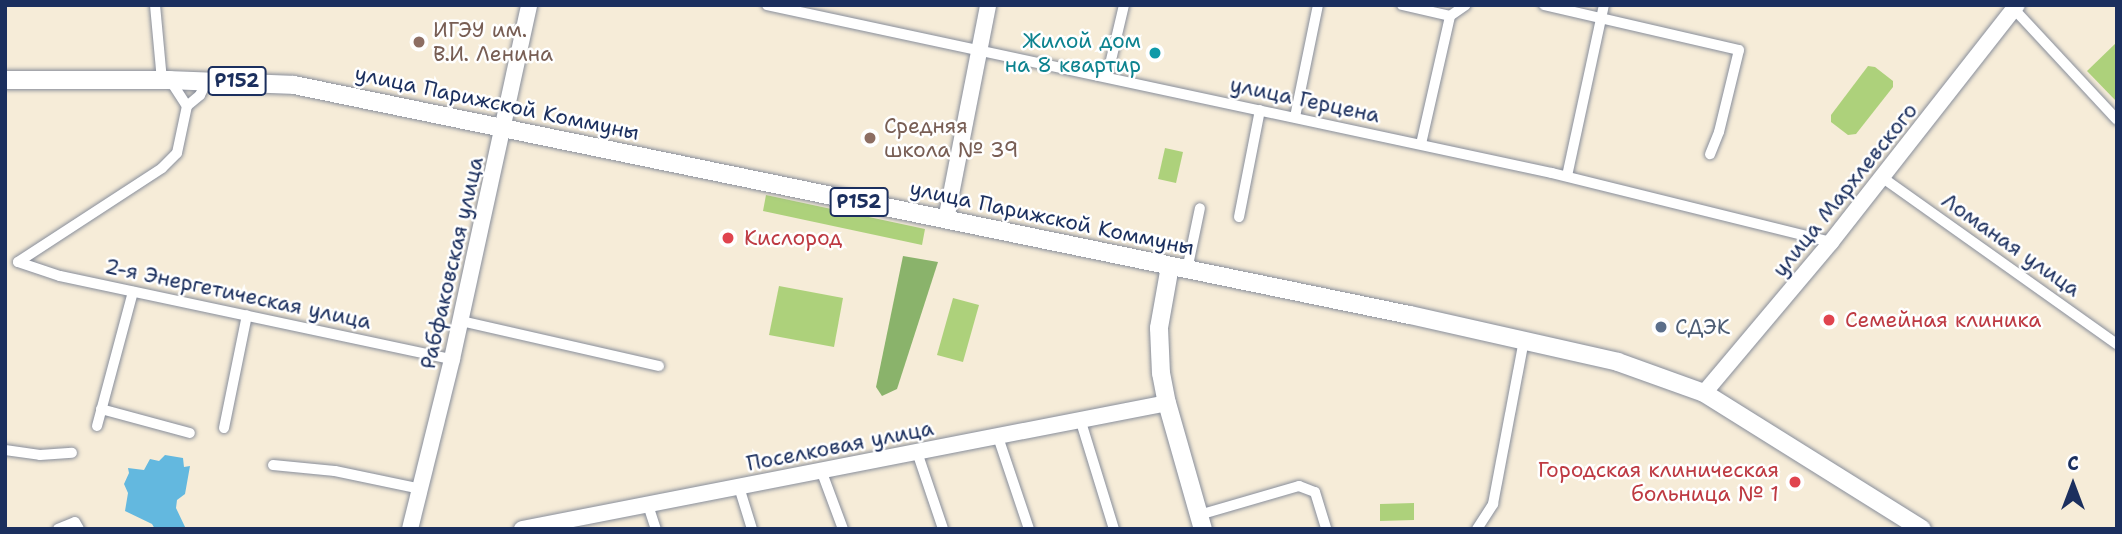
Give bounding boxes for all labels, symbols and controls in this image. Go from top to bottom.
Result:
place label: ИГЭУ им. В.И. Ленина [433,17,553,67]
place label: Жилой дом на 8 квартир [1005,28,1141,78]
marker: ИГЭУ им. В.И. Ленина [411,34,427,50]
marker: Жилой дом на 8 квартир [1147,45,1163,61]
street label: улица Парижской Коммуны [352,61,642,145]
road number: Р152 [207,66,267,96]
street label: улица Герцена [1228,72,1382,128]
street label: улица Мархлевского [1767,98,1923,282]
place label: Средняя школа № 39 [884,113,1018,163]
marker: Средняя школа № 39 [862,130,878,146]
street label: Рабфаковская улица [415,154,489,372]
street label: улица Парижской Коммуны [907,176,1197,260]
road number: Р152 [829,186,889,218]
street label: Ломаная улица [1937,188,2085,302]
place label: Кислород [744,225,842,251]
marker: Кислород [718,228,738,248]
street label: 2-я Энергетическая улица [102,253,374,335]
place label: Семейная клиника [1845,307,2041,333]
marker: Семейная клиника [1819,310,1839,330]
place label: СДЭК [1675,314,1730,340]
marker: СДЭК [1653,319,1669,335]
street label: Поселковая улица [744,416,936,476]
north arrow [2038,450,2108,520]
text: С [2067,451,2079,476]
place label: Городская клиническая больница № 1 [1538,457,1779,507]
marker: Городская клиническая больница № 1 [1785,472,1805,492]

